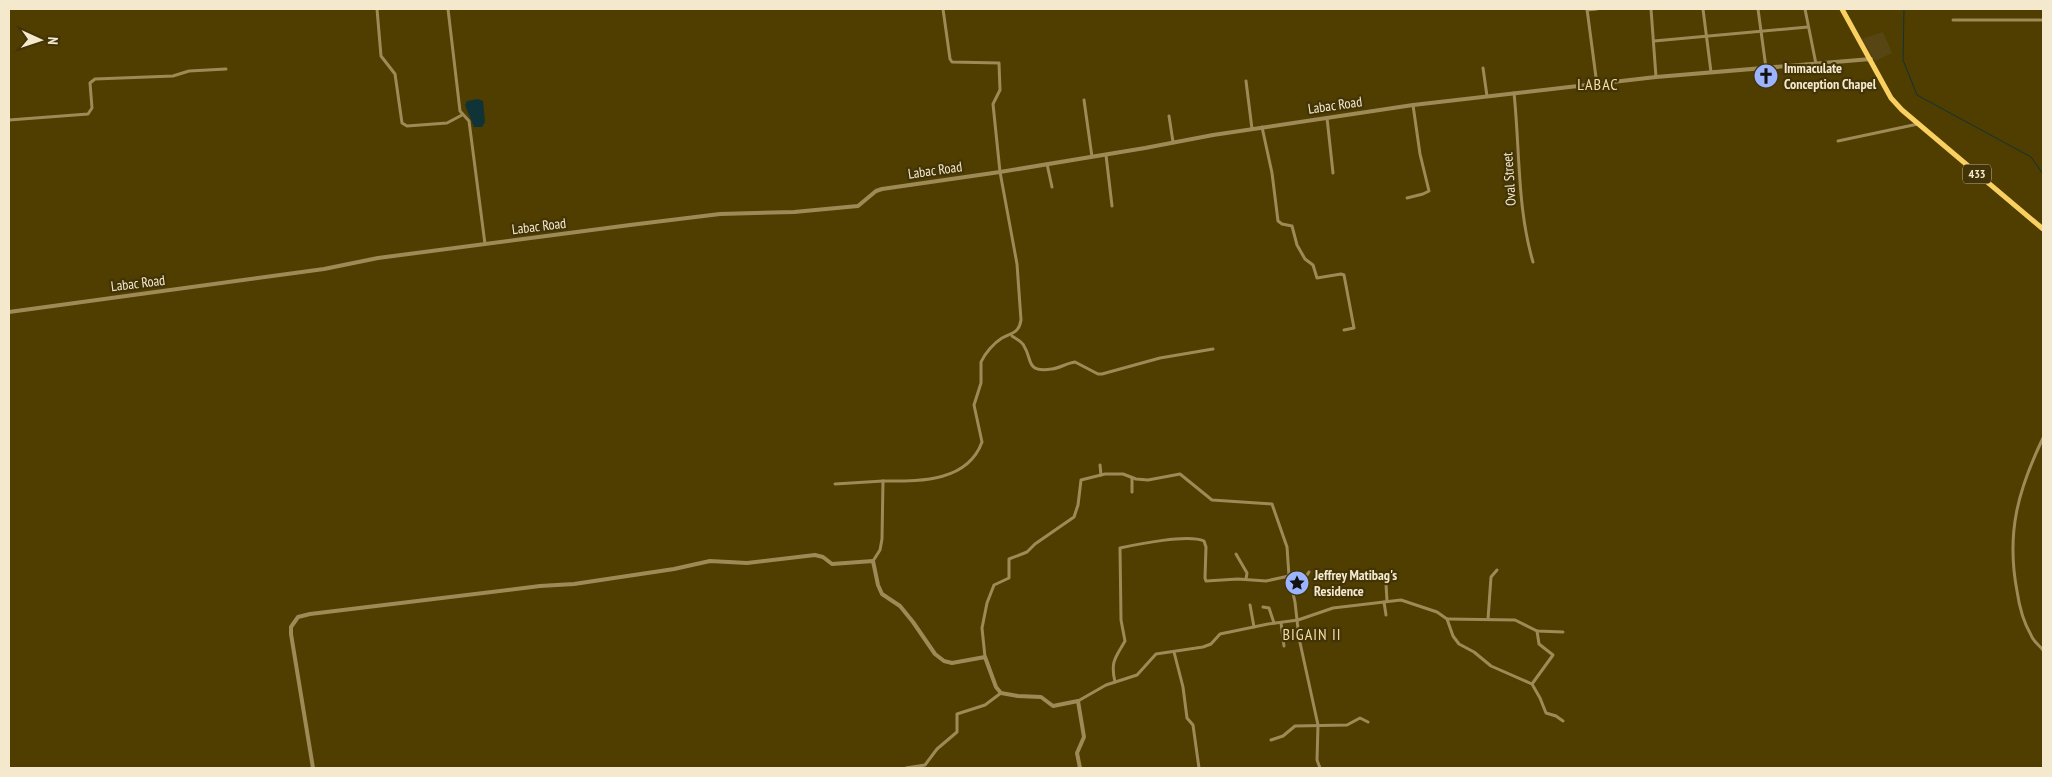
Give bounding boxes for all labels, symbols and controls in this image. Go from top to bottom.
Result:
north arrow [15,15,65,65]
text: N [44,36,62,45]
place label: Immaculate Conception Chapel [1784,59,1877,93]
church icon: Immaculate Conception Chapel [1753,63,1779,89]
district label: LABAC [1577,74,1619,94]
street label: Labac Road [1307,92,1363,118]
street label: Oval Street [1498,151,1520,206]
street label: Labac Road [907,157,963,183]
road number: 433 [1963,164,1991,183]
street label: Labac Road [511,214,567,238]
street label: Labac Road [110,271,166,295]
place label: Jeffrey Matibag's Residence [1313,566,1397,600]
place icon: Jeffrey Matibag's Residence [1284,570,1310,596]
district label: BIGAIN II [1283,624,1341,644]

